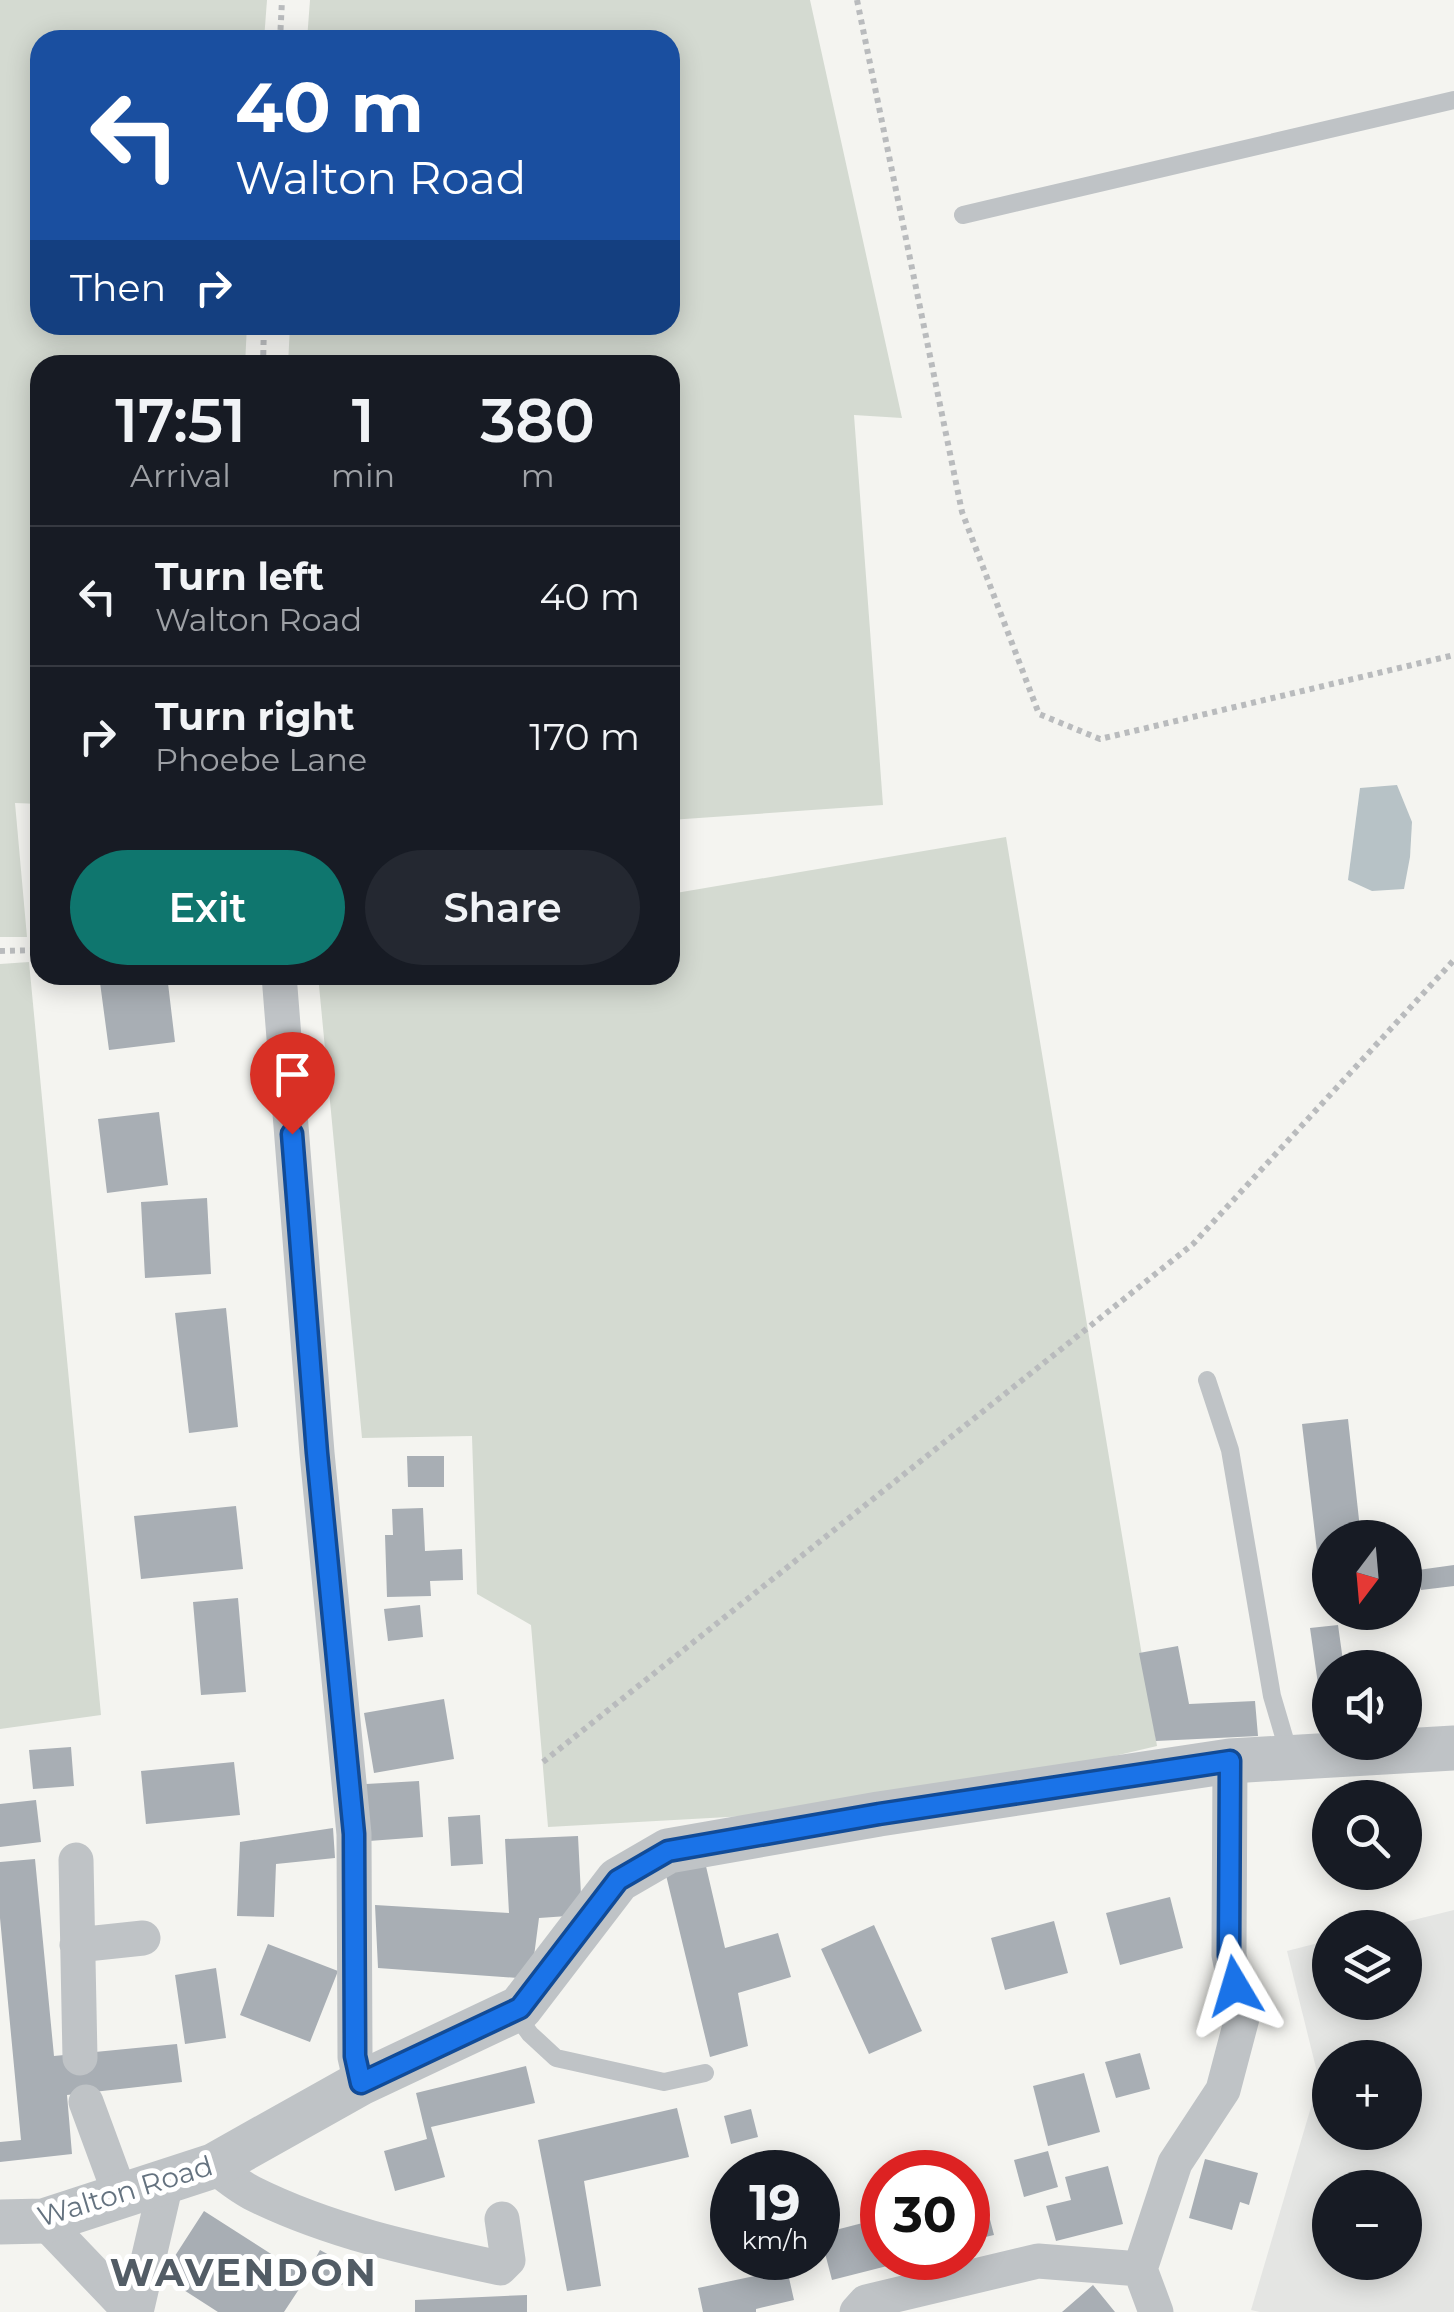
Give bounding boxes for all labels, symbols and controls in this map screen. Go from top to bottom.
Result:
text: 40 m [235,64,424,150]
icon: left [70,70,200,200]
text: Walton Road [235,150,526,205]
icon: right [186,260,241,315]
text: Then [70,264,166,311]
text: 17:51 [115,384,246,457]
text: 1 [352,384,375,457]
text: 380 [480,384,595,457]
text: Arrival [130,456,231,495]
text: min [331,456,395,495]
text: m [521,456,555,495]
text: Turn left [155,553,324,600]
icon: left [70,569,125,624]
text: 40 m [539,573,640,620]
text: Walton Road [155,600,362,639]
text: Turn right [155,693,354,740]
icon: right [70,709,125,764]
text: 170 m [529,713,640,760]
text: Phoebe Lane [155,740,367,779]
button: Exit [70,850,345,965]
button: Share [365,850,640,965]
pin [250,1032,335,1135]
icon: arrive [265,1047,320,1102]
north arrow [1312,1520,1422,1630]
map controls [1312,1520,1422,2280]
button: sound [1312,1650,1422,1760]
button: search [1312,1780,1422,1890]
button: layers [1312,1910,1422,2020]
position arrow [1183,1934,1287,2038]
button: + [1312,2040,1422,2150]
street label: Walton Road [33,2148,217,2234]
speed limit sign: 30 [860,2150,990,2280]
button: − [1312,2170,1422,2280]
text: 19 [749,2172,801,2233]
text: km/h [742,2225,808,2255]
district label: WAVENDON [110,2249,378,2296]

